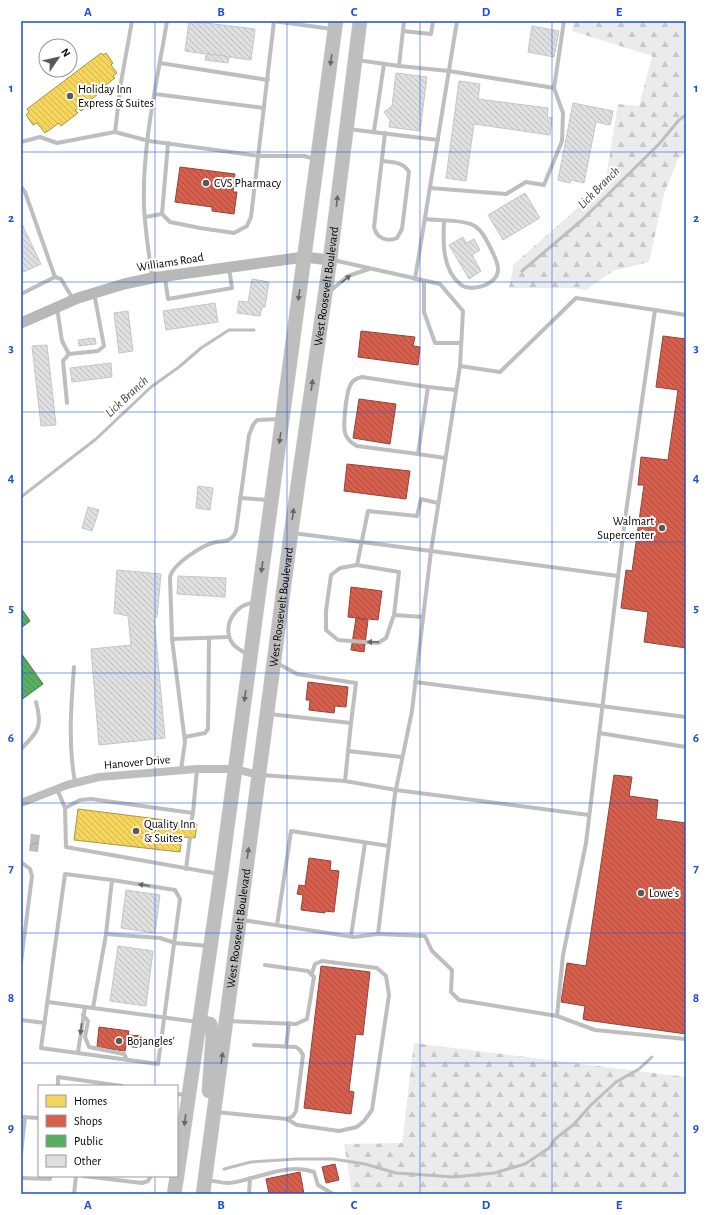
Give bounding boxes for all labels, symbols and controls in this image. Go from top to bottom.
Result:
text: A [84,6,92,19]
text: B [217,6,225,19]
text: C [351,6,358,19]
text: D [482,6,491,19]
text: E [616,6,623,19]
north arrow [38,38,78,78]
text: N [59,46,73,59]
one-way arrow [328,54,334,66]
text: 1 [9,82,13,95]
text: 1 [694,82,698,95]
place label: Holiday Inn Express & Suites [78,83,154,109]
marker: Holiday Inn Express & Suites [65,91,75,101]
water label: Lick Branch [576,165,622,211]
place label: CVS Pharmacy [214,177,281,190]
marker: CVS Pharmacy [201,178,211,188]
one-way arrow [334,195,340,207]
text: 2 [8,212,14,225]
text: 2 [693,212,699,225]
street label: West Roosevelt Boulevard [312,226,340,347]
street label: Williams Road [136,251,204,273]
one-way arrow [340,275,351,283]
one-way arrow [296,289,302,301]
text: 3 [8,342,14,355]
text: 3 [693,342,699,355]
water label: Lick Branch [103,374,151,420]
one-way arrow [309,379,315,391]
one-way arrow [276,432,283,444]
text: 4 [8,472,15,485]
text: 4 [693,472,700,485]
one-way arrow [290,508,296,520]
place label: Walmart Supercenter [597,515,654,541]
marker: Walmart Supercenter [657,523,667,533]
street label: West Roosevelt Boulevard [267,547,295,668]
one-way arrow [259,561,265,573]
text: 5 [8,602,14,615]
text: 5 [693,602,699,615]
one-way arrow [366,639,379,645]
one-way arrow [242,690,248,702]
text: 6 [8,732,14,745]
text: 6 [693,732,699,745]
street label: Hanover Drive [103,753,171,771]
place label: Quality Inn & Suites [144,818,196,844]
marker: Quality Inn & Suites [131,826,141,836]
one-way arrow [245,847,251,859]
text: 7 [8,862,14,875]
text: 7 [693,862,699,875]
street label: West Roosevelt Boulevard [224,868,252,989]
one-way arrow [137,882,150,888]
place label: Lowe's [649,887,679,899]
marker: Lowe's [636,888,646,898]
text: 8 [8,992,14,1005]
text: 8 [693,992,699,1005]
one-way arrow [78,1023,84,1036]
place label: Bojangles' [127,1035,175,1048]
marker: Bojangles' [114,1036,124,1046]
one-way arrow [219,1052,225,1064]
legend [38,1085,178,1177]
text: Homes [74,1095,107,1107]
one-way arrow [182,1114,188,1126]
text: Shops [74,1115,102,1127]
text: 9 [8,1122,14,1135]
text: 9 [693,1122,699,1135]
text: Public [74,1135,103,1147]
text: Other [74,1155,101,1167]
text: A [84,1199,92,1212]
text: B [217,1199,225,1212]
text: C [351,1199,358,1212]
text: D [482,1199,491,1212]
text: E [616,1199,623,1212]

